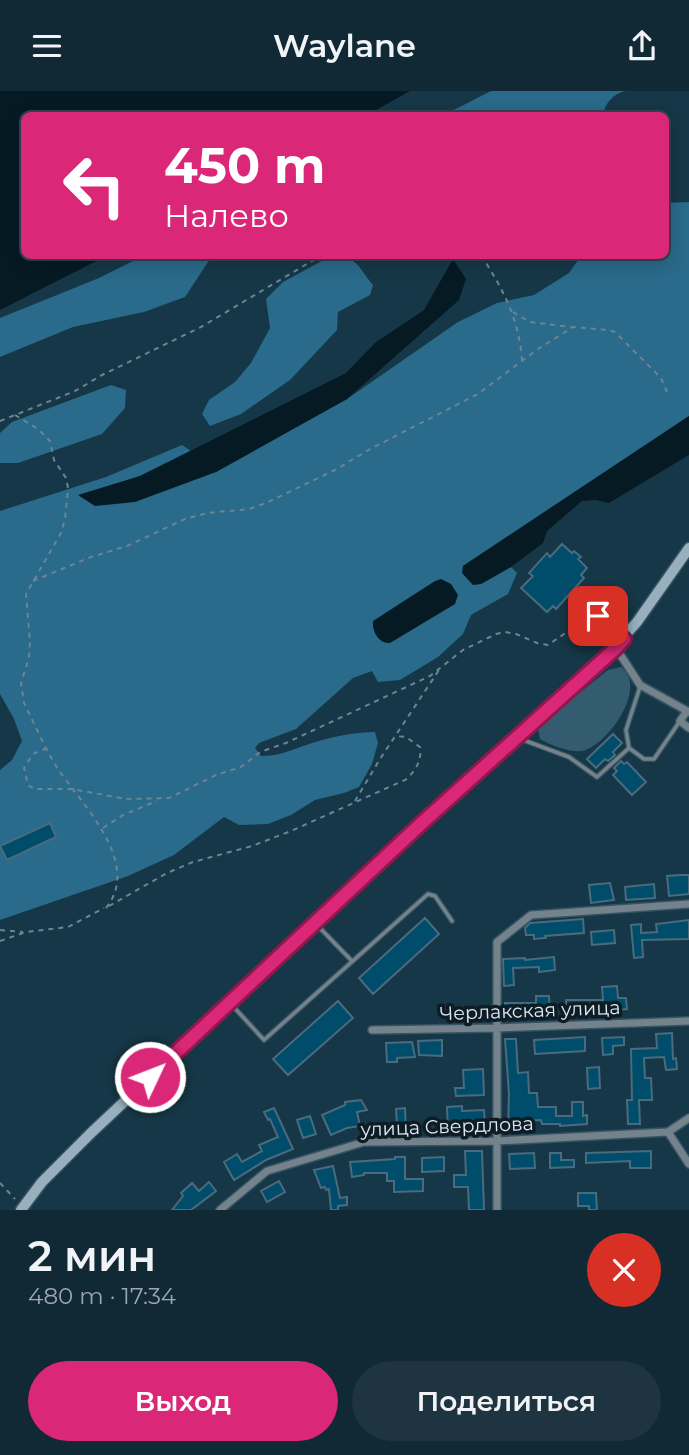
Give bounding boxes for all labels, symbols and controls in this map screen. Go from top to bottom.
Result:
text: Waylane [273,26,416,65]
icon: menu [28,27,66,65]
icon: share [623,27,661,65]
text: 450 m [164,136,325,195]
icon: left [49,140,140,231]
text: Налево [164,196,289,235]
pin [568,586,628,646]
icon: arrive [579,597,617,635]
street label: Черлакская улица [439,996,621,1025]
position arrow [113,1040,187,1114]
street label: улица Свердлова [359,1112,534,1141]
text: 2 мин [28,1230,156,1282]
button: close [587,1233,661,1307]
text: 480 m · 17:34 [28,1282,176,1310]
button: Выход [28,1361,338,1441]
button: Поделиться [352,1361,661,1441]

